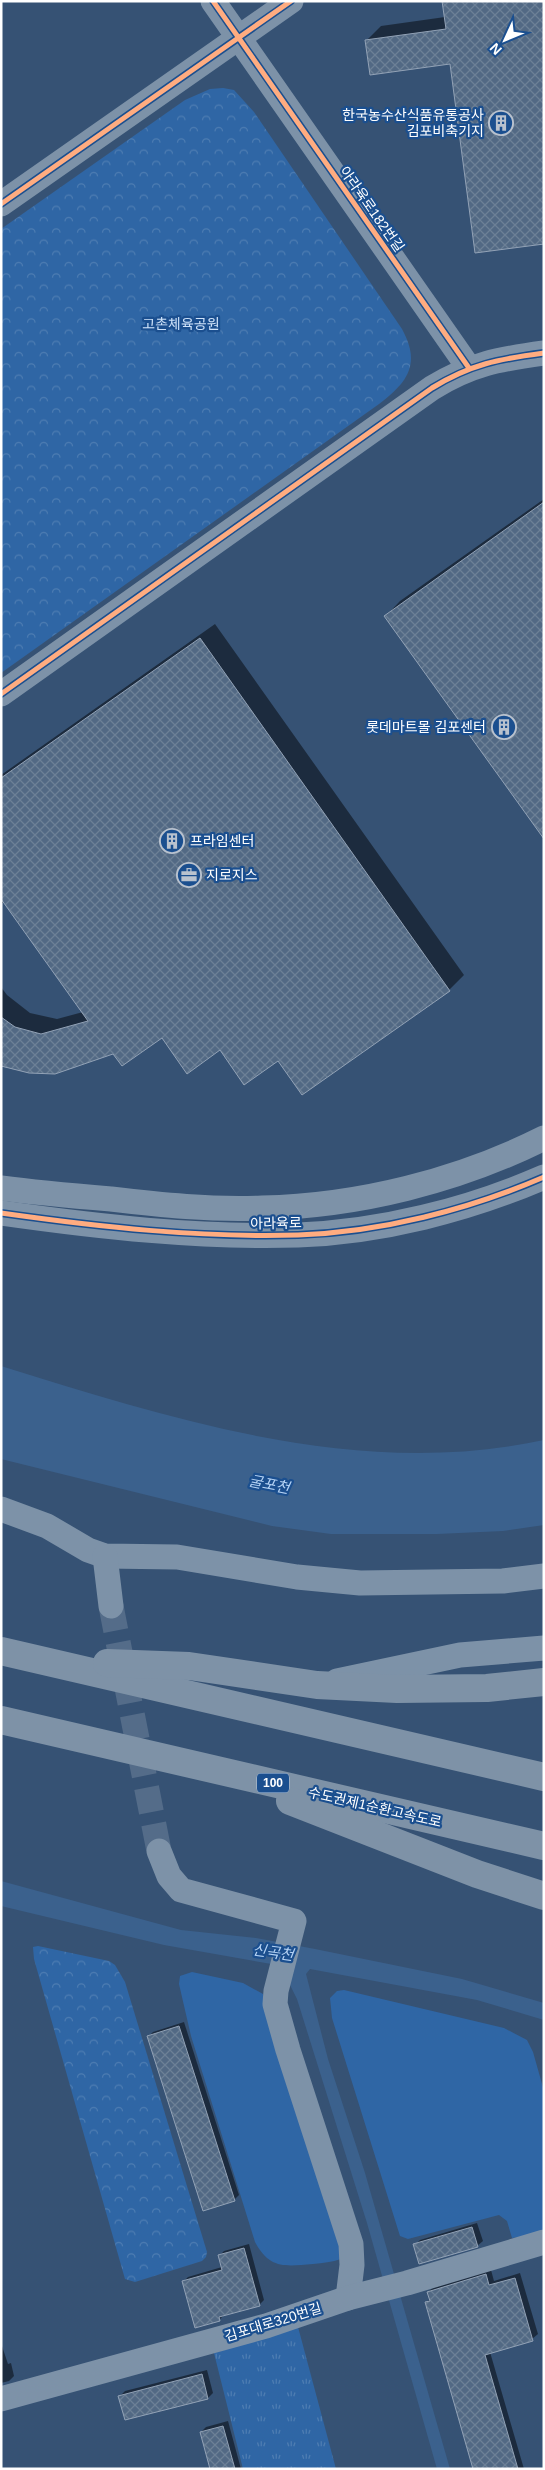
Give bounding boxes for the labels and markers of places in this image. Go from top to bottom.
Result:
place label: 한국농수산식품유통공사 김포비축기지 [342,107,484,139]
building icon: 한국농수산식품유통공사 김포비축기지 [488,110,514,136]
building icon: 롯데마트몰 김포센터 [491,714,517,740]
place label: 롯데마트몰 김포센터 [366,719,486,735]
building icon: 프라임센터 [159,828,185,854]
place label: 프라임센터 [190,833,254,849]
office icon: 지로지스 [176,862,202,888]
place label: 지로지스 [206,867,258,883]

